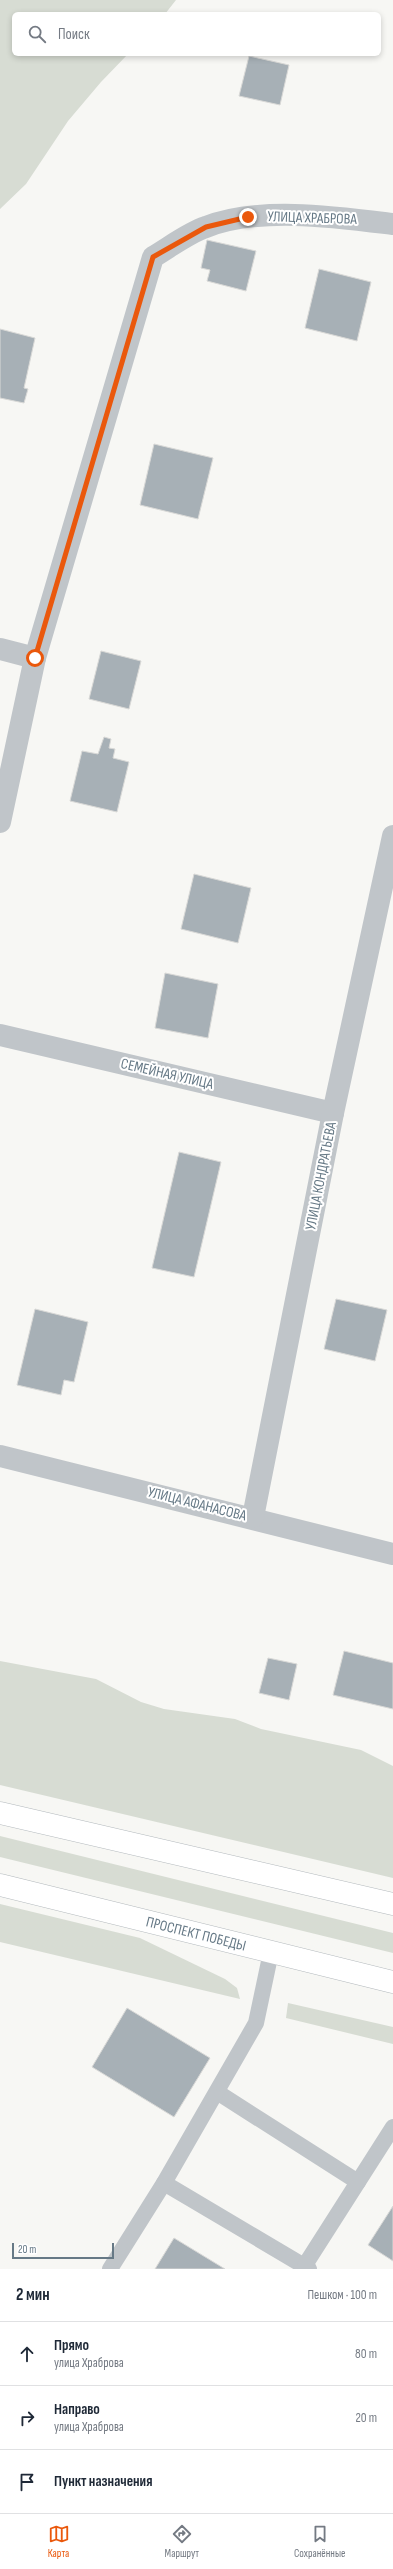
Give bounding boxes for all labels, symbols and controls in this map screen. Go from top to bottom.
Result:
search box [12,12,381,56]
icon: search [26,23,48,45]
text: Поиск [58,25,90,44]
street label: УЛИЦА ХРАБРОВА [267,207,358,229]
route end [239,208,257,226]
route start [26,649,44,667]
street label: СЕМЕЙНАЯ УЛИЦА [119,1054,216,1094]
street label: УЛИЦА КОНДРАТЬЕВА [301,1120,341,1232]
street label: УЛИЦА АФАНАСОВА [146,1483,249,1526]
street label: ПРОСПЕКТ ПОБЕДЫ [144,1912,248,1956]
scale bar [12,2241,114,2260]
text: 20 m [18,2243,36,2256]
text: 2 мин [16,2285,50,2305]
text: Пешком · 100 m [308,2287,377,2303]
text: Прямо [54,2336,89,2355]
icon: ahead [16,2343,38,2365]
text: 80 m [355,2346,377,2362]
text: улица Храброва [54,2355,124,2371]
text: Направо [54,2400,100,2419]
icon: right [16,2407,38,2429]
text: 20 m [355,2410,377,2426]
text: улица Храброва [54,2419,124,2435]
icon: arrive [16,2471,38,2493]
text: Пункт назначения [54,2472,152,2491]
tab: Карта [48,2523,70,2560]
tab: Маршрут [165,2523,199,2560]
tab: Сохранённые [294,2523,345,2560]

